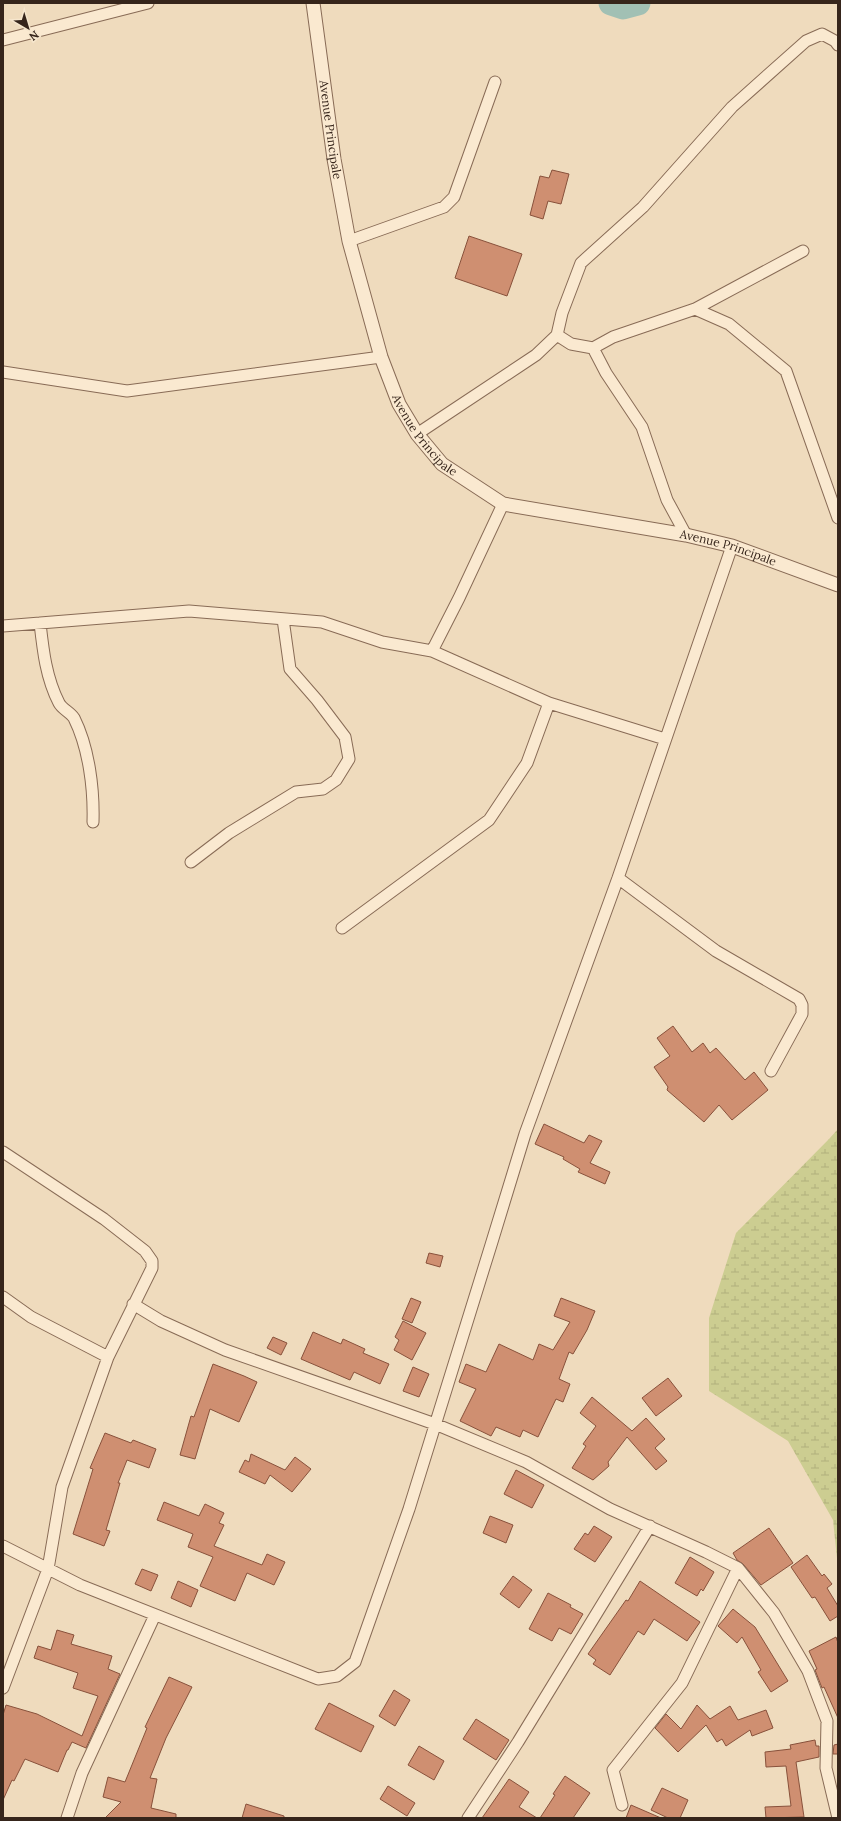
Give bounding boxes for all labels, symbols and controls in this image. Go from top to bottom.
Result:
north arrow [8,8,48,48]
text: N [26,28,42,44]
street label: Avenue Principale [316,78,346,181]
street label: Avenue Principale [389,391,461,479]
street label: Avenue Principale [678,526,779,569]

